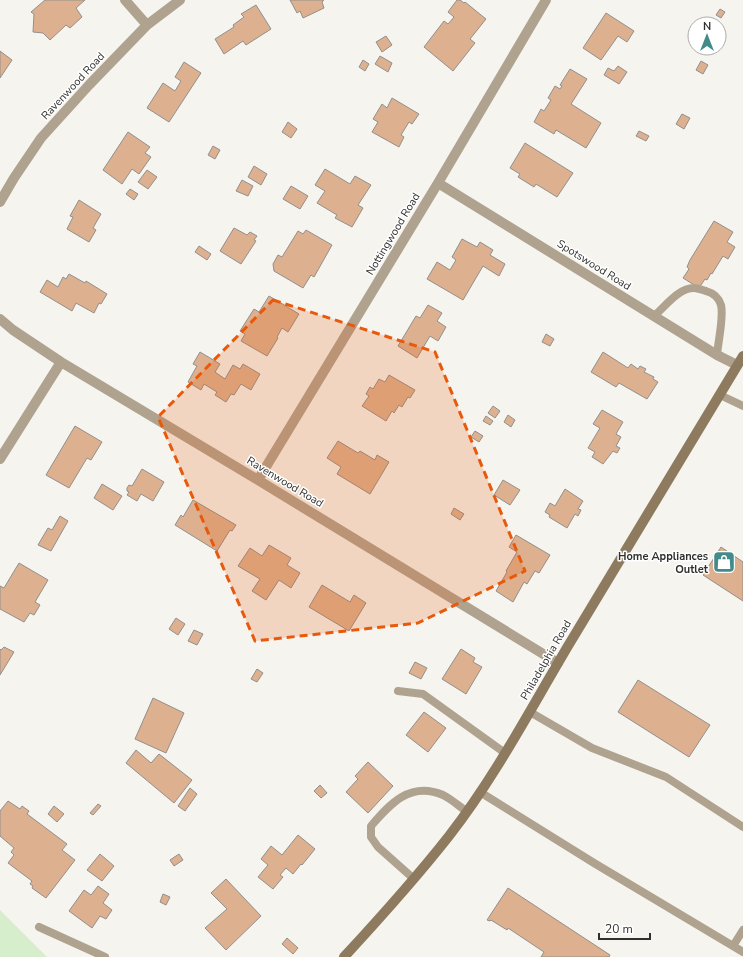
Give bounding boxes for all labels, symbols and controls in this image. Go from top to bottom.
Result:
north arrow [687,16,727,56]
text: N [703,19,711,34]
street label: Ravenwood Road [38,49,108,123]
street label: Nottingwood Road [363,190,423,278]
street label: Spotswood Road [554,236,634,294]
street label: Ravenwood Road [244,453,326,511]
place label: Home Appliances Outlet [618,549,709,577]
shop icon: Home Appliances Outlet [711,549,737,575]
street label: Philadelphia Road [517,617,575,703]
scale bar [599,915,650,941]
text: 20 m [605,921,633,937]

